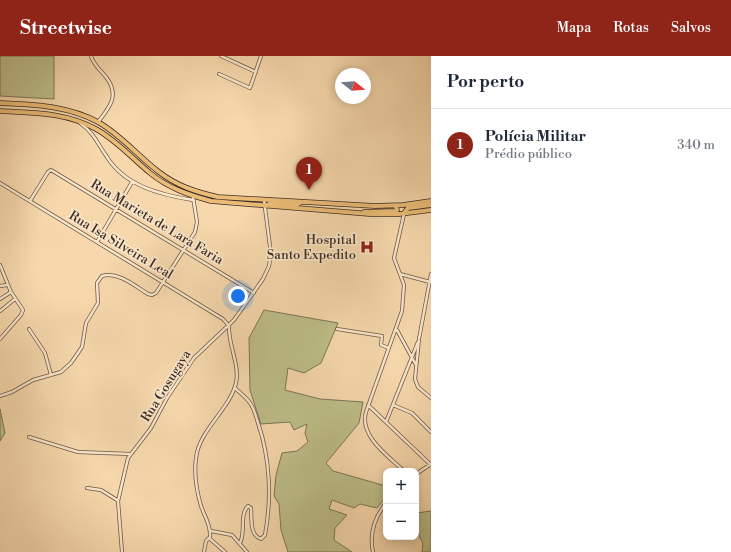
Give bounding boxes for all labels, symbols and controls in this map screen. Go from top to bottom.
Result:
text: Streetwise [20,16,112,40]
text: Mapa [557,19,591,37]
text: Rotas [613,19,649,37]
text: Salvos [671,19,711,37]
north arrow [335,68,371,104]
text: Por perto [447,71,524,93]
text: Polícia Militar [485,127,586,146]
text: 1 [457,137,463,153]
text: 340 m [677,137,715,153]
text: Prédio público [485,146,572,162]
pin: 1 [296,157,322,190]
street label: Rua Marieta de Lara Faria [88,176,227,268]
street label: Rua Isa Silveira Leal [66,208,176,283]
place label: Hospital Santo Expedito [267,232,356,263]
hospital icon: Hospital Santo Expedito [359,239,375,255]
your location [228,286,248,306]
street label: Rua Gosugaya [138,347,195,425]
map controls [383,468,419,540]
button: + [383,468,419,504]
button: − [383,504,419,540]

